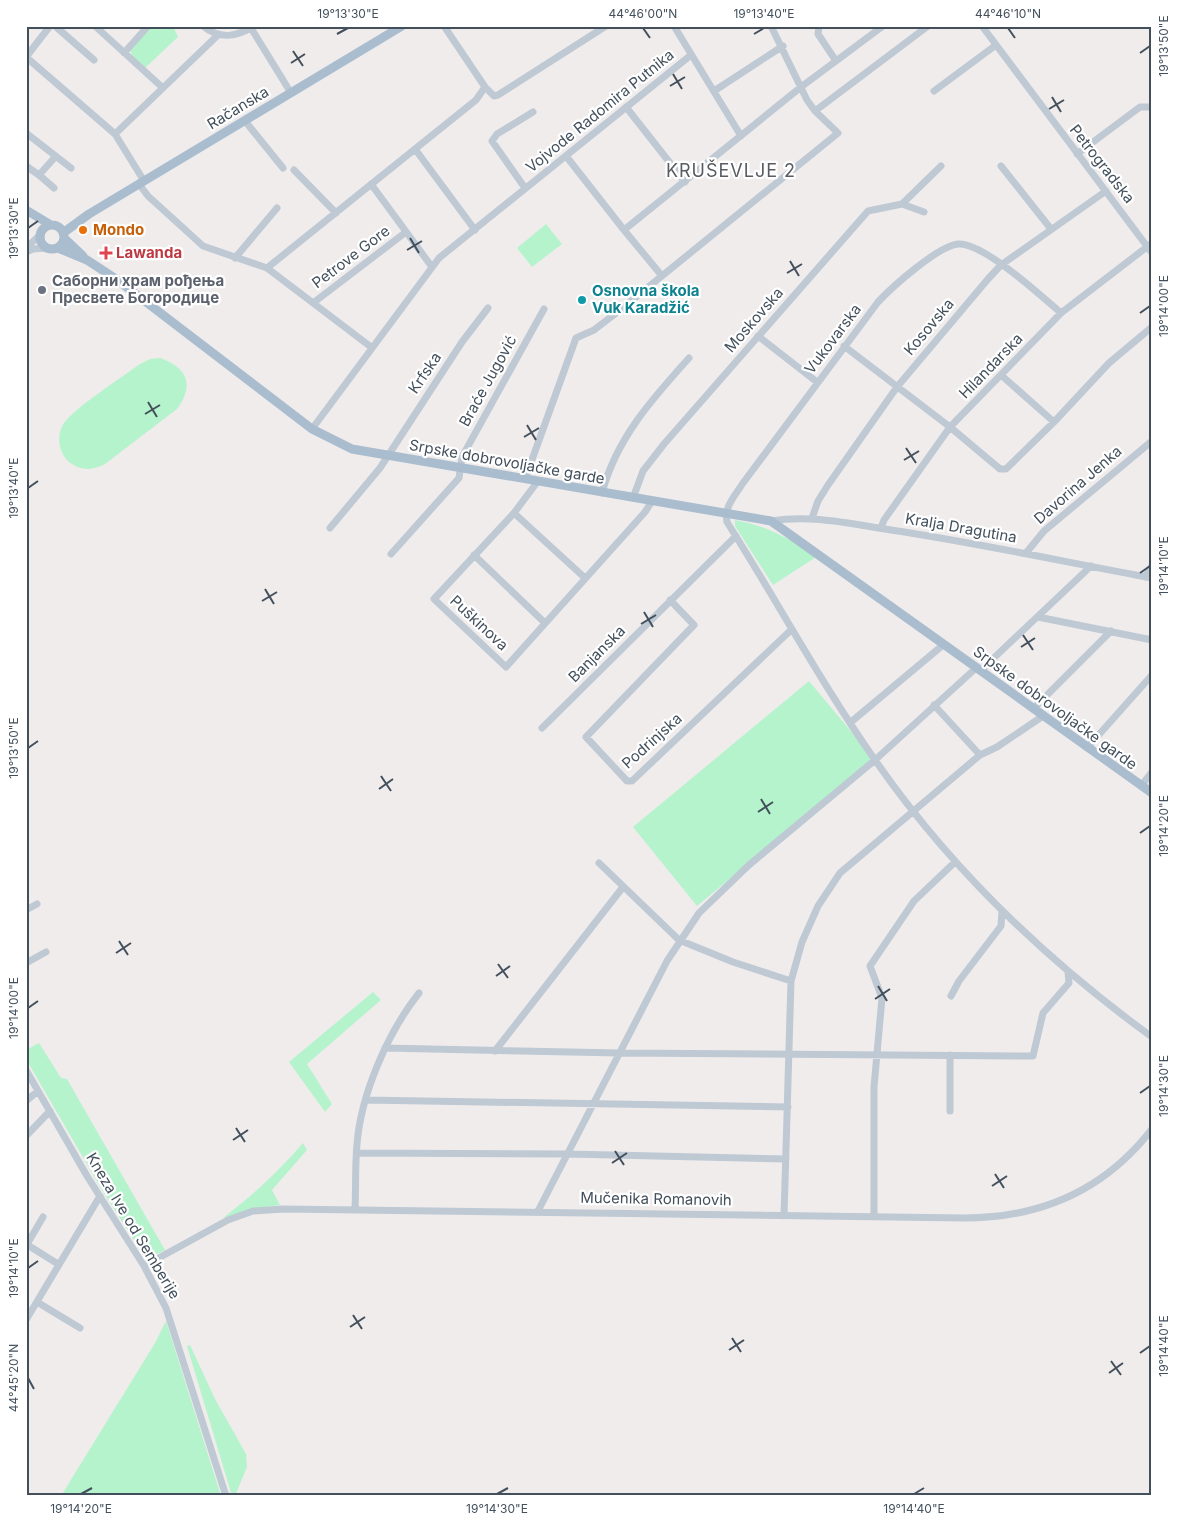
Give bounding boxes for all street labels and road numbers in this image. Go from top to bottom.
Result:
street label: Vojvode Radomira Putnika [522,45,678,176]
street label: Račanska [203,82,272,133]
street label: Petrogradska [1066,121,1139,207]
street label: Petrove Gore [308,221,393,292]
street label: Moskovska [720,283,787,356]
street label: Kosovska [899,294,958,359]
street label: Vukovarska [800,300,865,377]
street label: Hilandarska [955,329,1026,402]
street label: Braće Jugović [455,332,520,430]
street label: Krfska [404,348,445,397]
street label: Srpske dobrovoljačke garde [408,435,606,488]
street label: Davorina Jenka [1030,441,1125,528]
street label: Kralja Dragutina [904,508,1018,547]
street label: Puškinova [446,591,512,654]
street label: Banjanska [564,621,629,686]
street label: Srpske dobrovoljačke garde [970,642,1141,774]
street label: Podrinjska [618,709,686,773]
street label: Kneza Ive od Semberije [82,1149,185,1302]
street label: Mučenika Romanovih [580,1188,732,1209]

